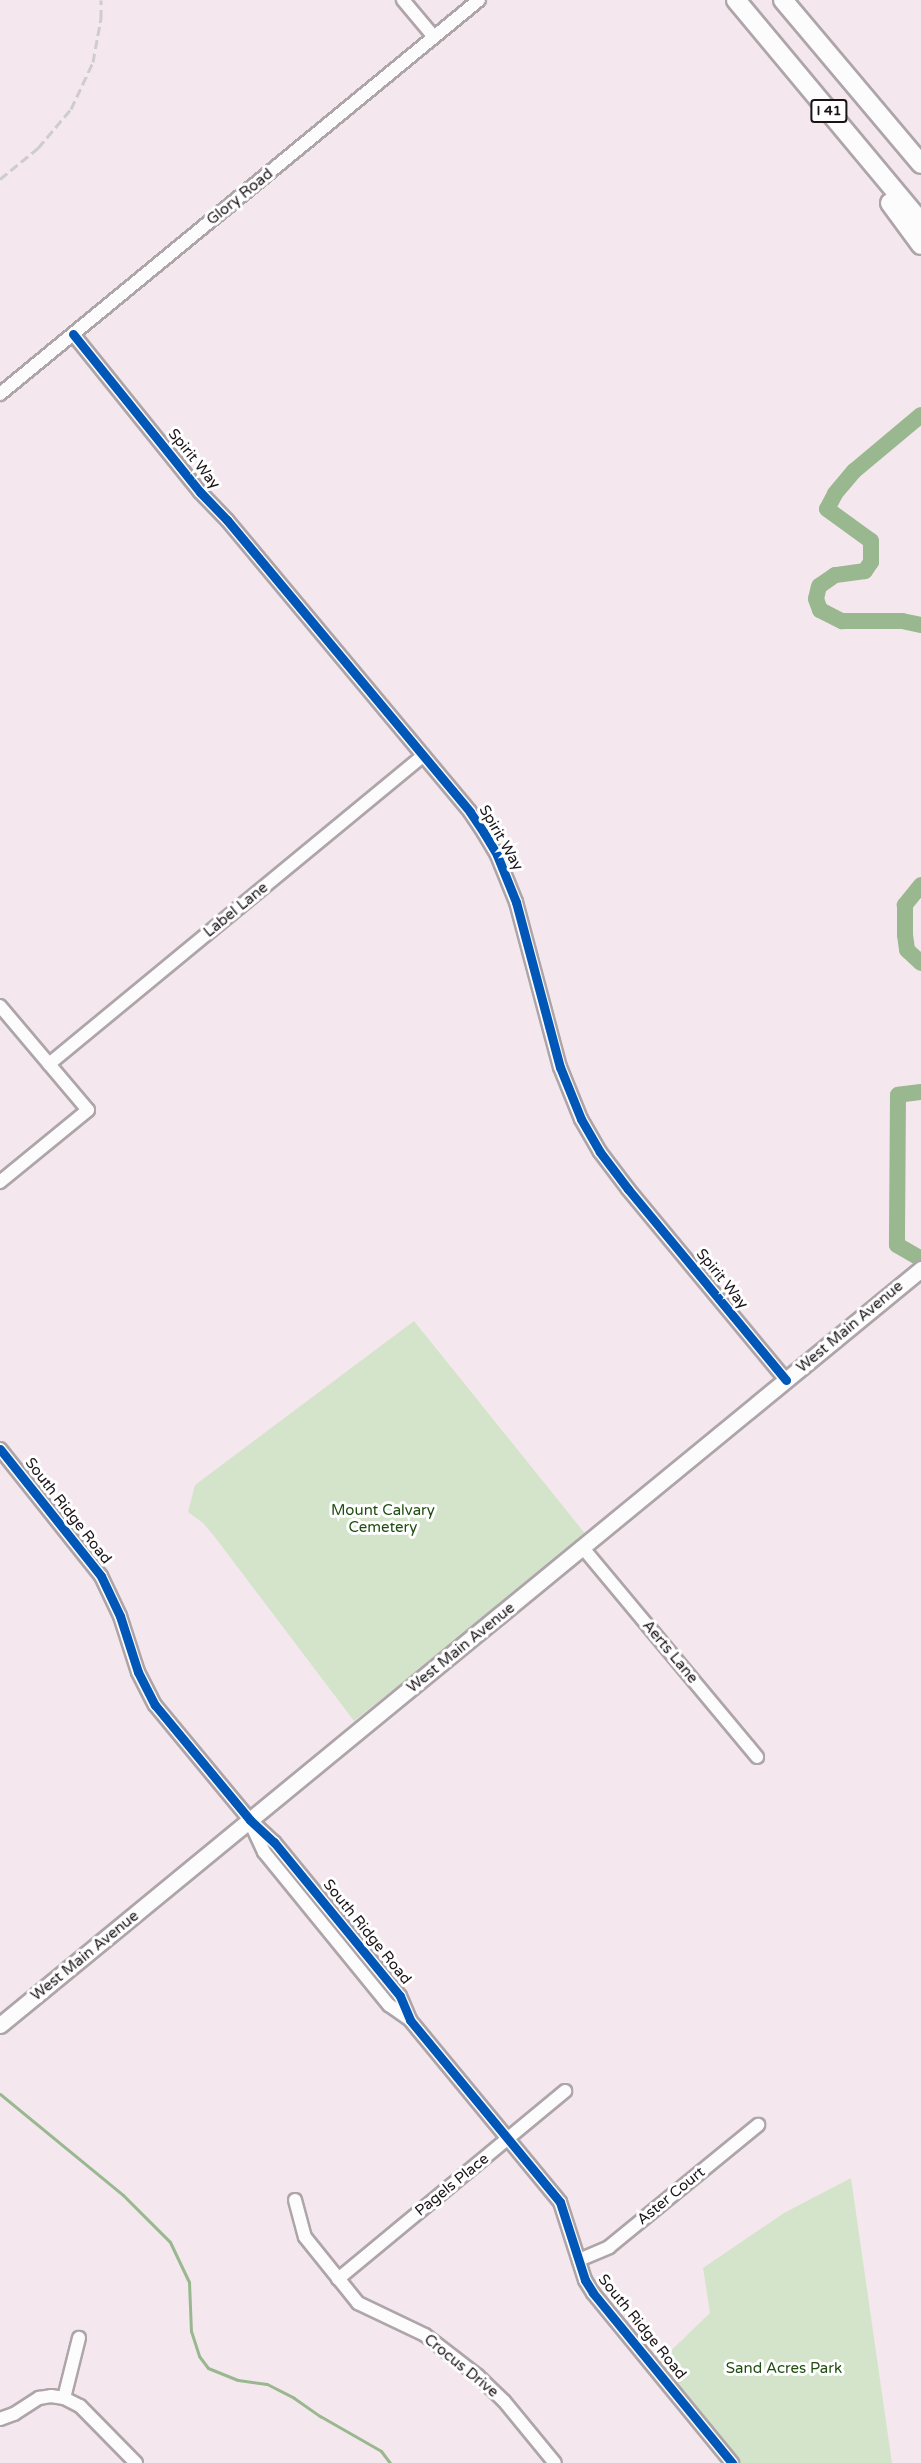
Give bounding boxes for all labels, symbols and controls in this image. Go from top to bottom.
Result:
road number: I 41 [810,100,848,122]
street label: Glory Road [203,165,277,229]
street label: Spirit Way [164,425,224,493]
street label: Spirit Way [475,802,527,874]
street label: Label Lane [200,879,272,941]
street label: Spirit Way [692,1245,752,1313]
street label: West Main Avenue [793,1277,907,1377]
street label: South Ridge Road [21,1454,115,1568]
park label: Mount Calvary Cemetery [331,1501,435,1536]
street label: West Main Avenue [404,1599,518,1697]
street label: Aerts Lane [638,1617,702,1687]
street label: South Ridge Road [319,1876,415,1988]
street label: West Main Avenue [28,1907,142,2005]
street label: Pagels Place [412,2150,492,2220]
street label: Aster Court [633,2163,709,2229]
street label: South Ridge Road [594,2271,690,2383]
street label: Crocus Drive [420,2331,502,2401]
park label: Sand Acres Park [726,2360,842,2378]

